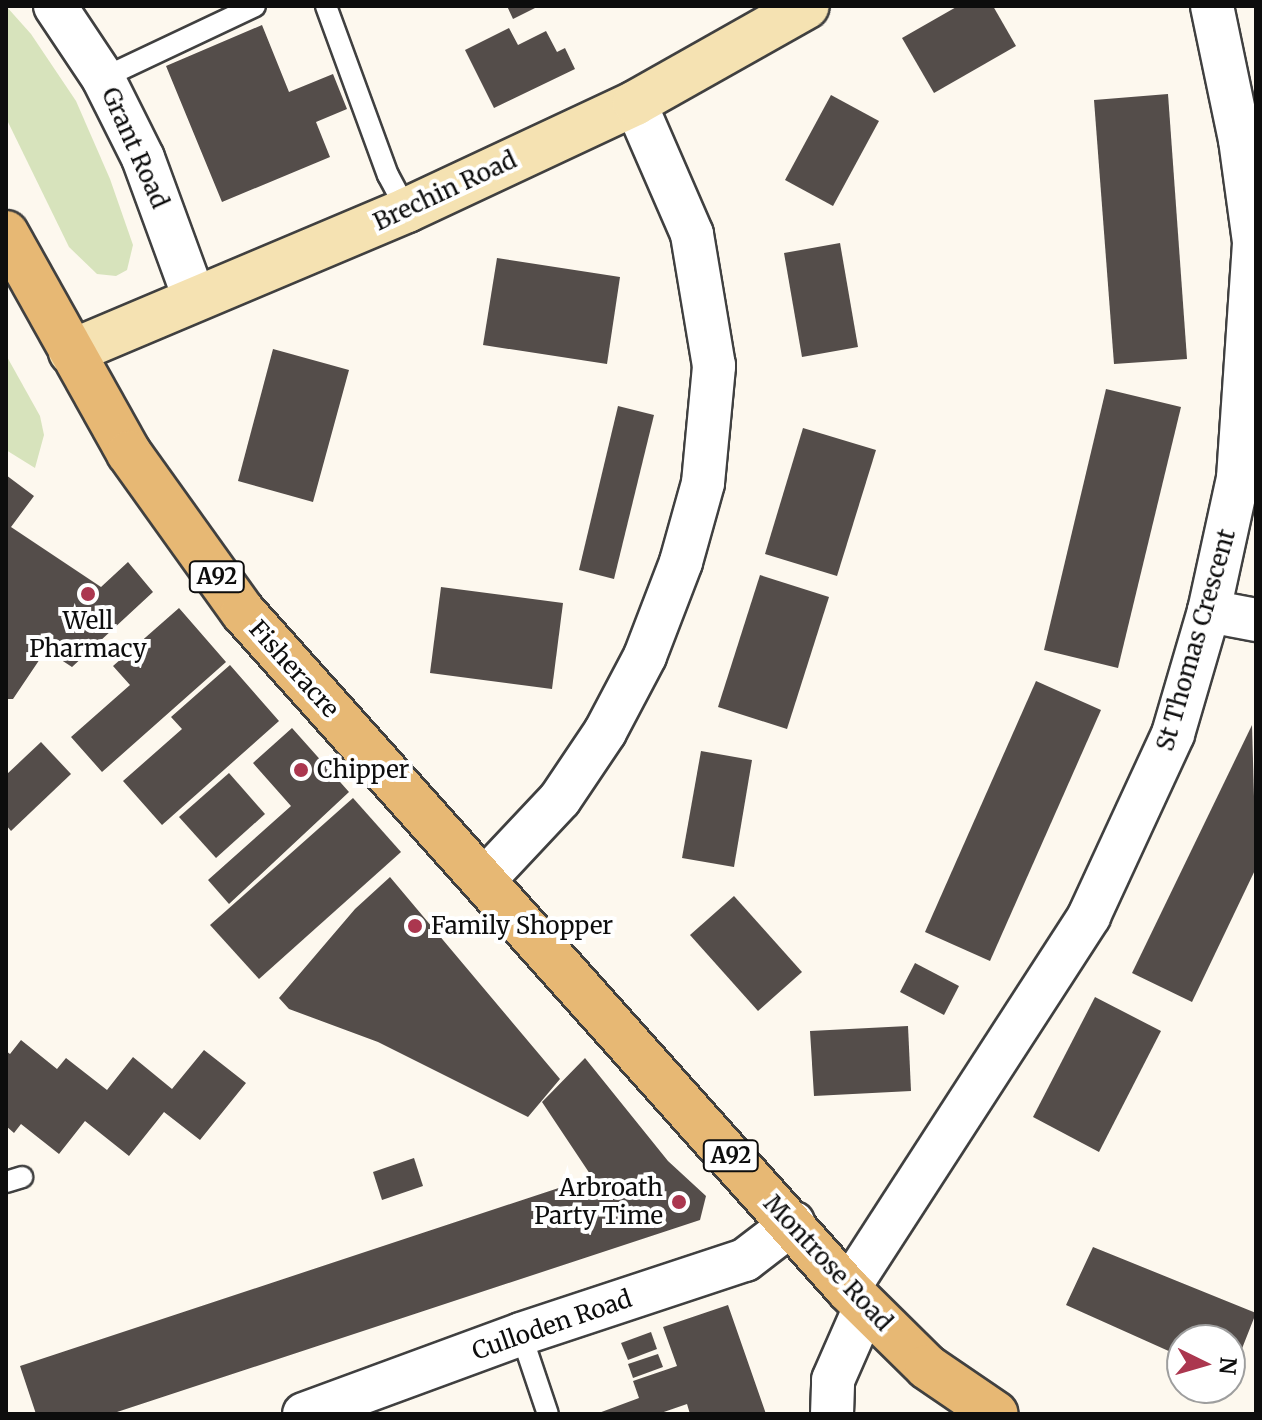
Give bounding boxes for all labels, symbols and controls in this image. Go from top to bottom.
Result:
street label: Grant Road [96,83,174,213]
street label: Brechin Road [369,145,521,237]
street label: St Thomas Crescent [1151,526,1241,754]
road number: A92 [187,559,247,595]
marker: Well Pharmacy [79,585,97,603]
place label: Well Pharmacy [29,607,147,663]
street label: Fisheracre [243,615,345,723]
place label: Chipper [317,756,409,784]
marker: Chipper [292,761,310,779]
place label: Family Shopper [431,912,613,940]
marker: Family Shopper [406,917,424,935]
road number: A92 [701,1138,761,1174]
place label: Arbroath Party Time [534,1174,663,1230]
street label: Montrose Road [758,1189,898,1337]
marker: Arbroath Party Time [670,1193,688,1211]
street label: Culloden Road [468,1284,636,1366]
north arrow [1166,1324,1246,1404]
text: N [1213,1356,1243,1376]

